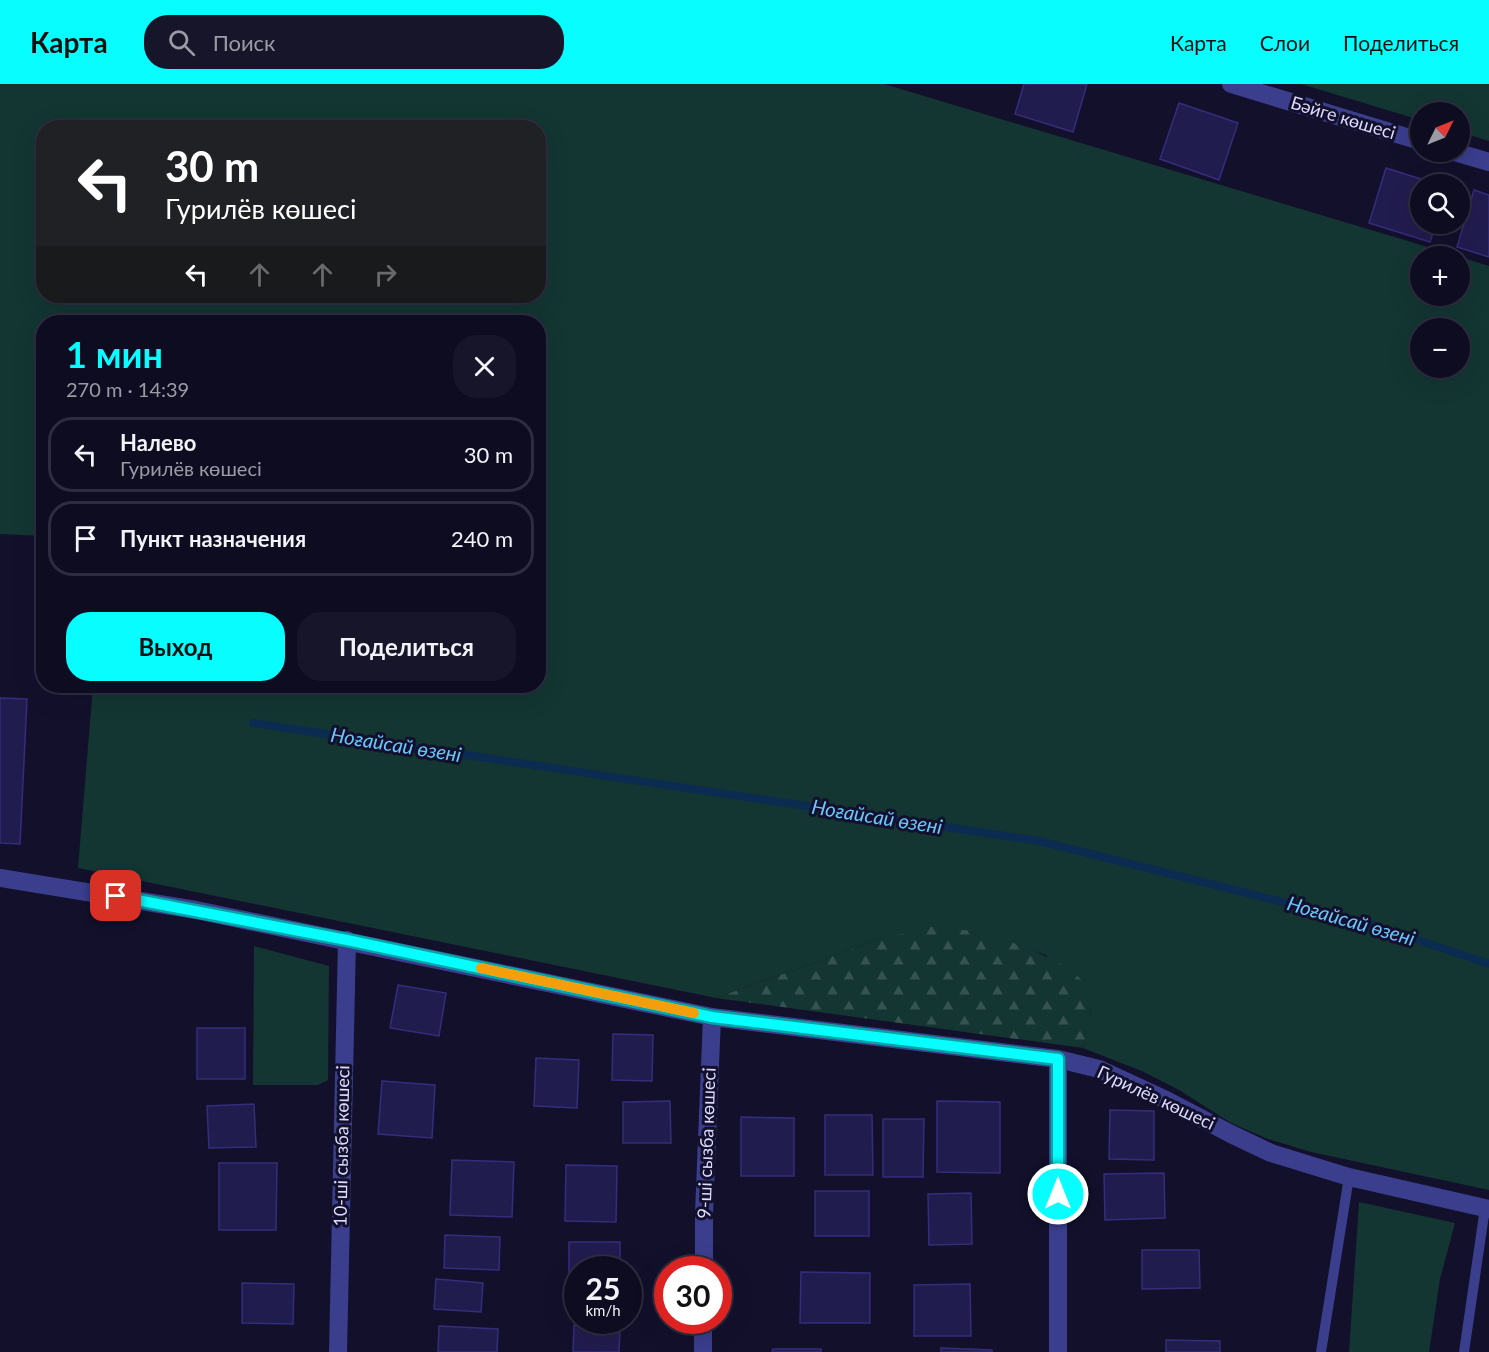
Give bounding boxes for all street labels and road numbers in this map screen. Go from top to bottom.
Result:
street label: Бәйге көшесі [1288,91,1398,143]
street label: Гурилёв көшесі [1094,1060,1219,1134]
street label: 10-ші сызба көшесі [329,1065,353,1227]
street label: 9-ші сызба көшесі [692,1067,720,1219]

